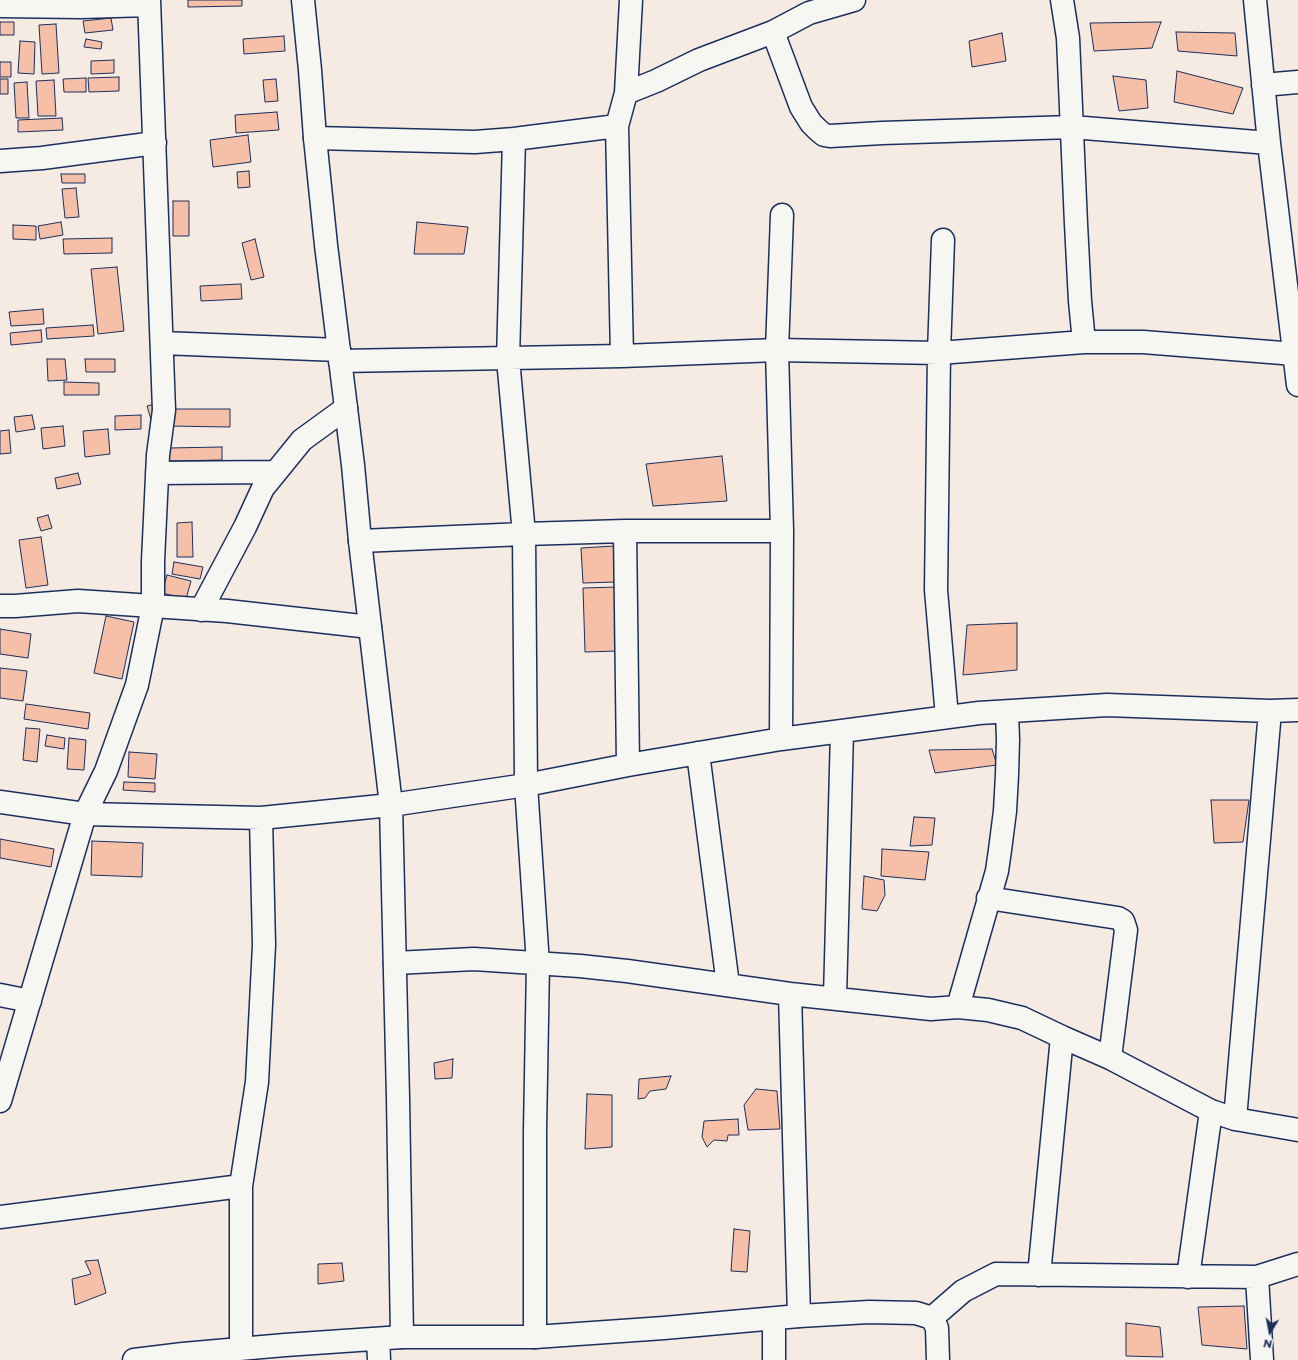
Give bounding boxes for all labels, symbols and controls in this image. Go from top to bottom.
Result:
north arrow [1250,1312,1290,1352]
text: N [1262,1335,1274,1353]

